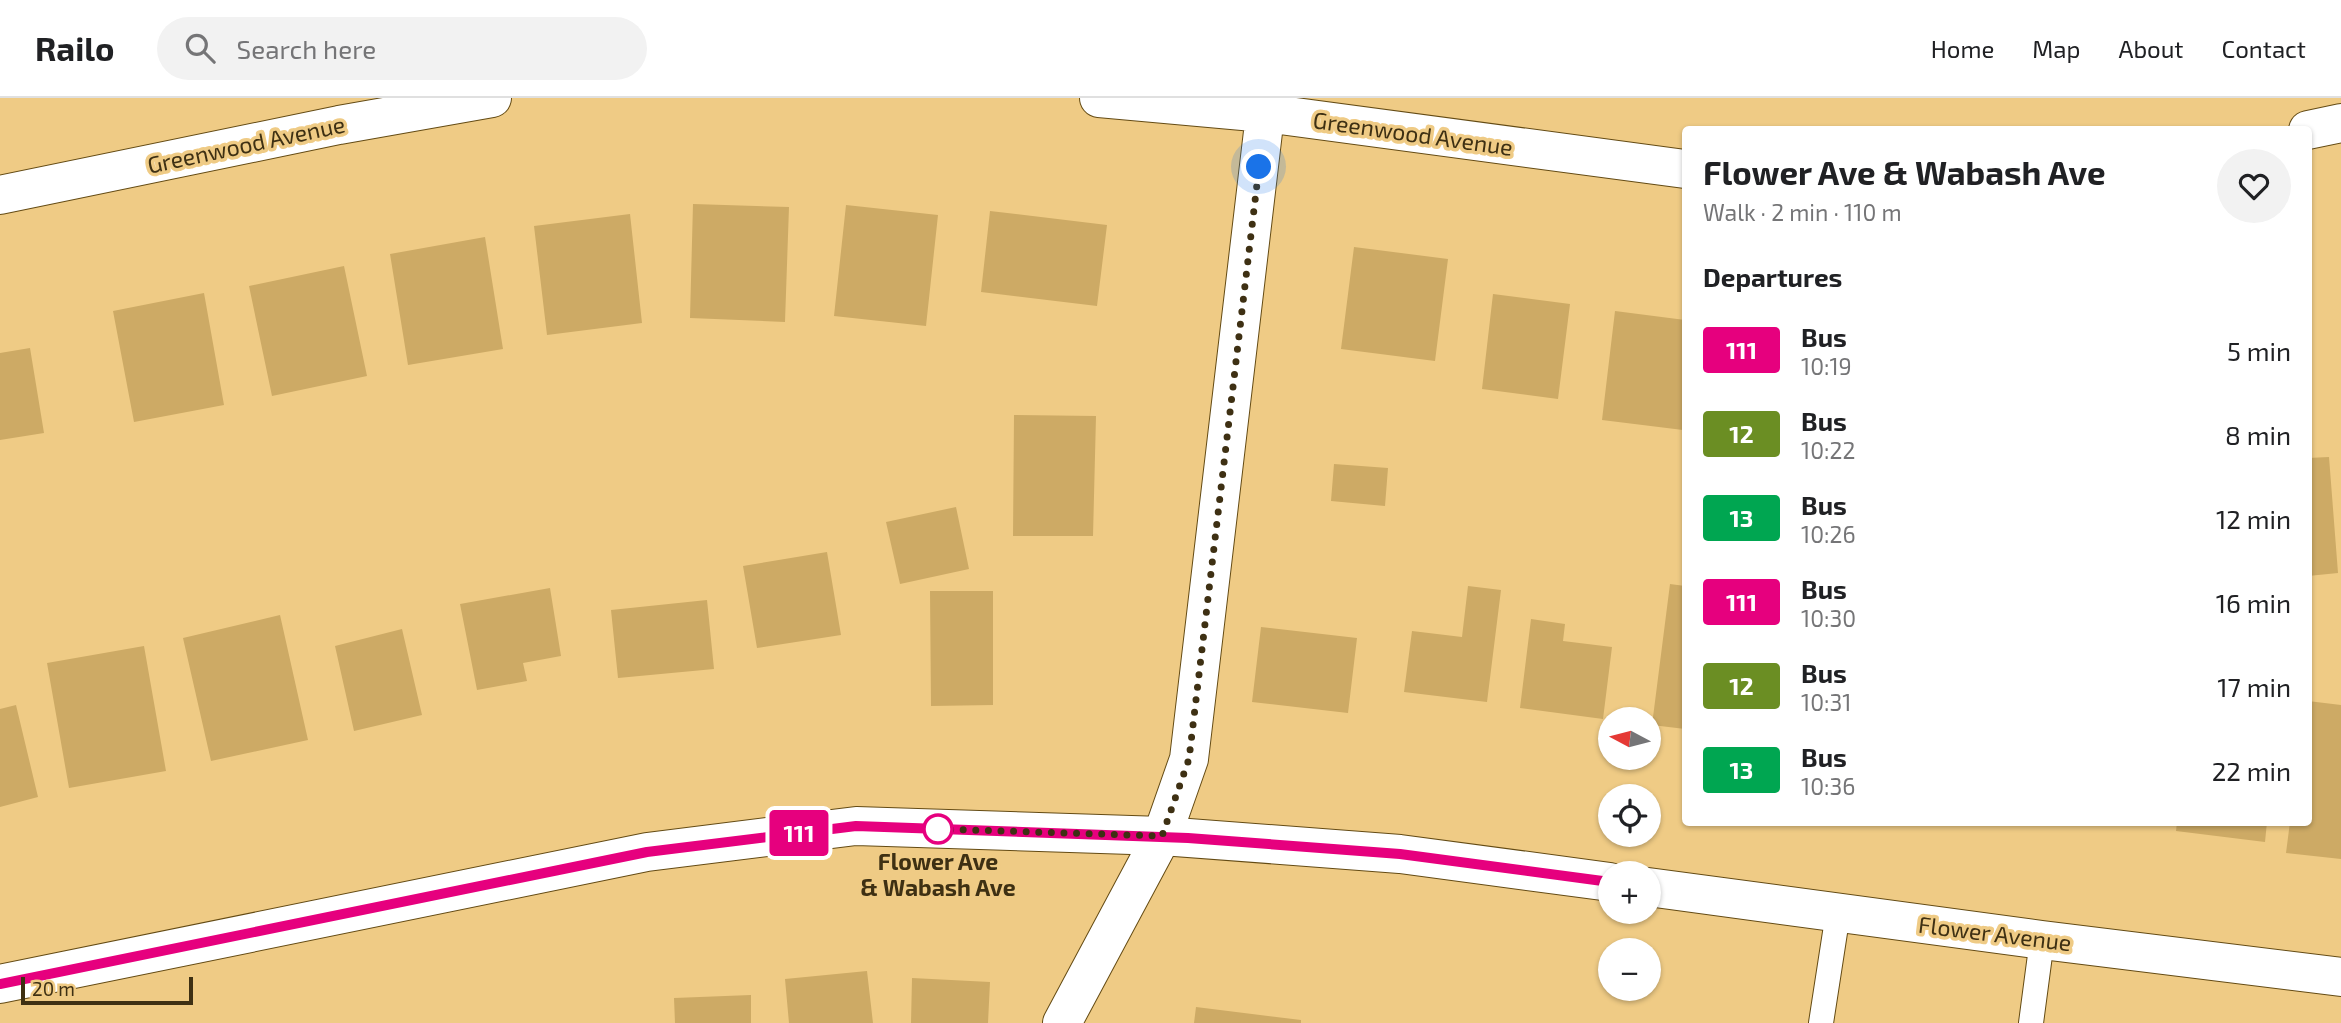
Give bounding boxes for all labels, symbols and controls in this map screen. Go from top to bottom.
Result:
search box [157,17,647,80]
text: Railo [35,28,115,68]
icon: search [181,29,219,67]
text: Search here [237,33,376,64]
text: Home [1931,34,1994,63]
text: Map [2032,34,2080,63]
text: About [2118,34,2184,63]
text: Contact [2222,34,2306,63]
street label: Greenwood Avenue [1311,105,1515,161]
street label: Greenwood Avenue [145,109,347,179]
your location [1241,149,1276,184]
button: heart [2217,149,2291,223]
text: Flower Ave & Wabash Ave [1703,152,2106,192]
text: Walk · 2 min · 110 m [1703,198,1902,226]
text: Departures [1703,261,1842,292]
text: Bus [1801,321,1847,352]
text: 111 [1726,335,1757,364]
text: 5 min [2227,335,2291,366]
text: 10:19 [1801,352,1852,380]
text: Bus [1801,405,1847,436]
text: 12 [1729,419,1754,448]
text: 8 min [2225,419,2291,450]
text: 10:22 [1801,436,1855,464]
text: Bus [1801,489,1847,520]
text: 13 [1730,503,1753,532]
text: 12 min [2216,503,2291,534]
text: 10:26 [1801,520,1856,548]
text: Bus [1801,573,1847,604]
text: 111 [1726,587,1757,616]
text: 16 min [2216,587,2291,618]
text: 10:30 [1801,604,1856,632]
text: Bus [1801,657,1847,688]
text: 12 [1729,671,1754,700]
text: 17 min [2217,671,2291,702]
text: 10:31 [1801,688,1851,716]
north arrow [1598,707,1661,770]
map controls [1598,707,1661,1001]
text: Bus [1801,741,1847,772]
text: 13 [1730,755,1753,784]
text: 22 min [2212,755,2291,786]
text: 10:36 [1801,772,1855,800]
button: locate [1598,784,1661,847]
line badge: 111 [759,810,839,856]
marker: Flower Ave & Wabash Ave [923,814,953,844]
text: 111 [783,818,815,847]
place label: Flower Ave & Wabash Ave [860,847,1016,901]
button: + [1598,861,1661,924]
street label: Flower Avenue [1917,910,2073,956]
button: − [1598,938,1661,1001]
scale bar [21,974,192,1006]
text: 20 m [32,977,75,1000]

